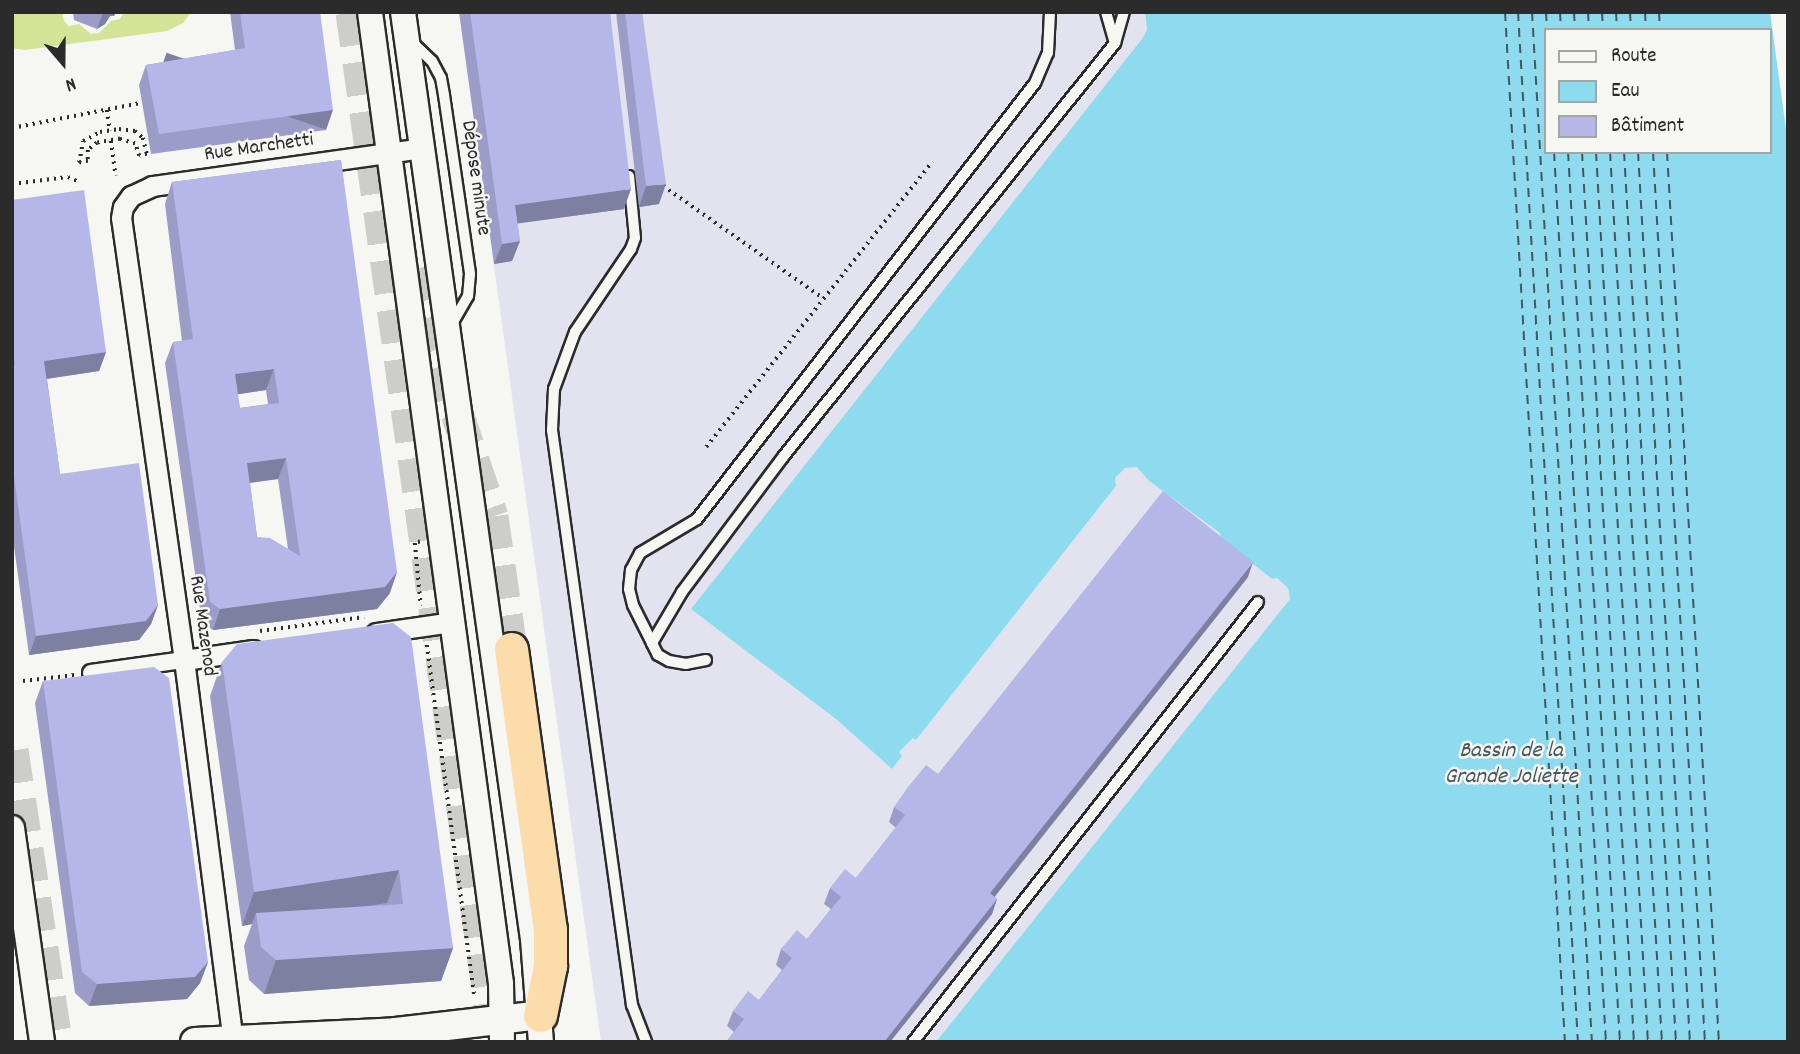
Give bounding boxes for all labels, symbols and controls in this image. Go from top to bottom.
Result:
north arrow [28,28,98,98]
legend [1545,28,1772,154]
text: Route [1611,42,1657,72]
text: N [61,69,79,97]
text: Eau [1611,77,1639,107]
text: Bâtiment [1611,112,1684,142]
street label: Dépose minute [454,119,496,237]
street label: Rue Marchetti [203,128,315,168]
street label: Rue Mazenod [182,574,222,678]
water label: Bassin de la Grande Joliette [1444,738,1578,792]

